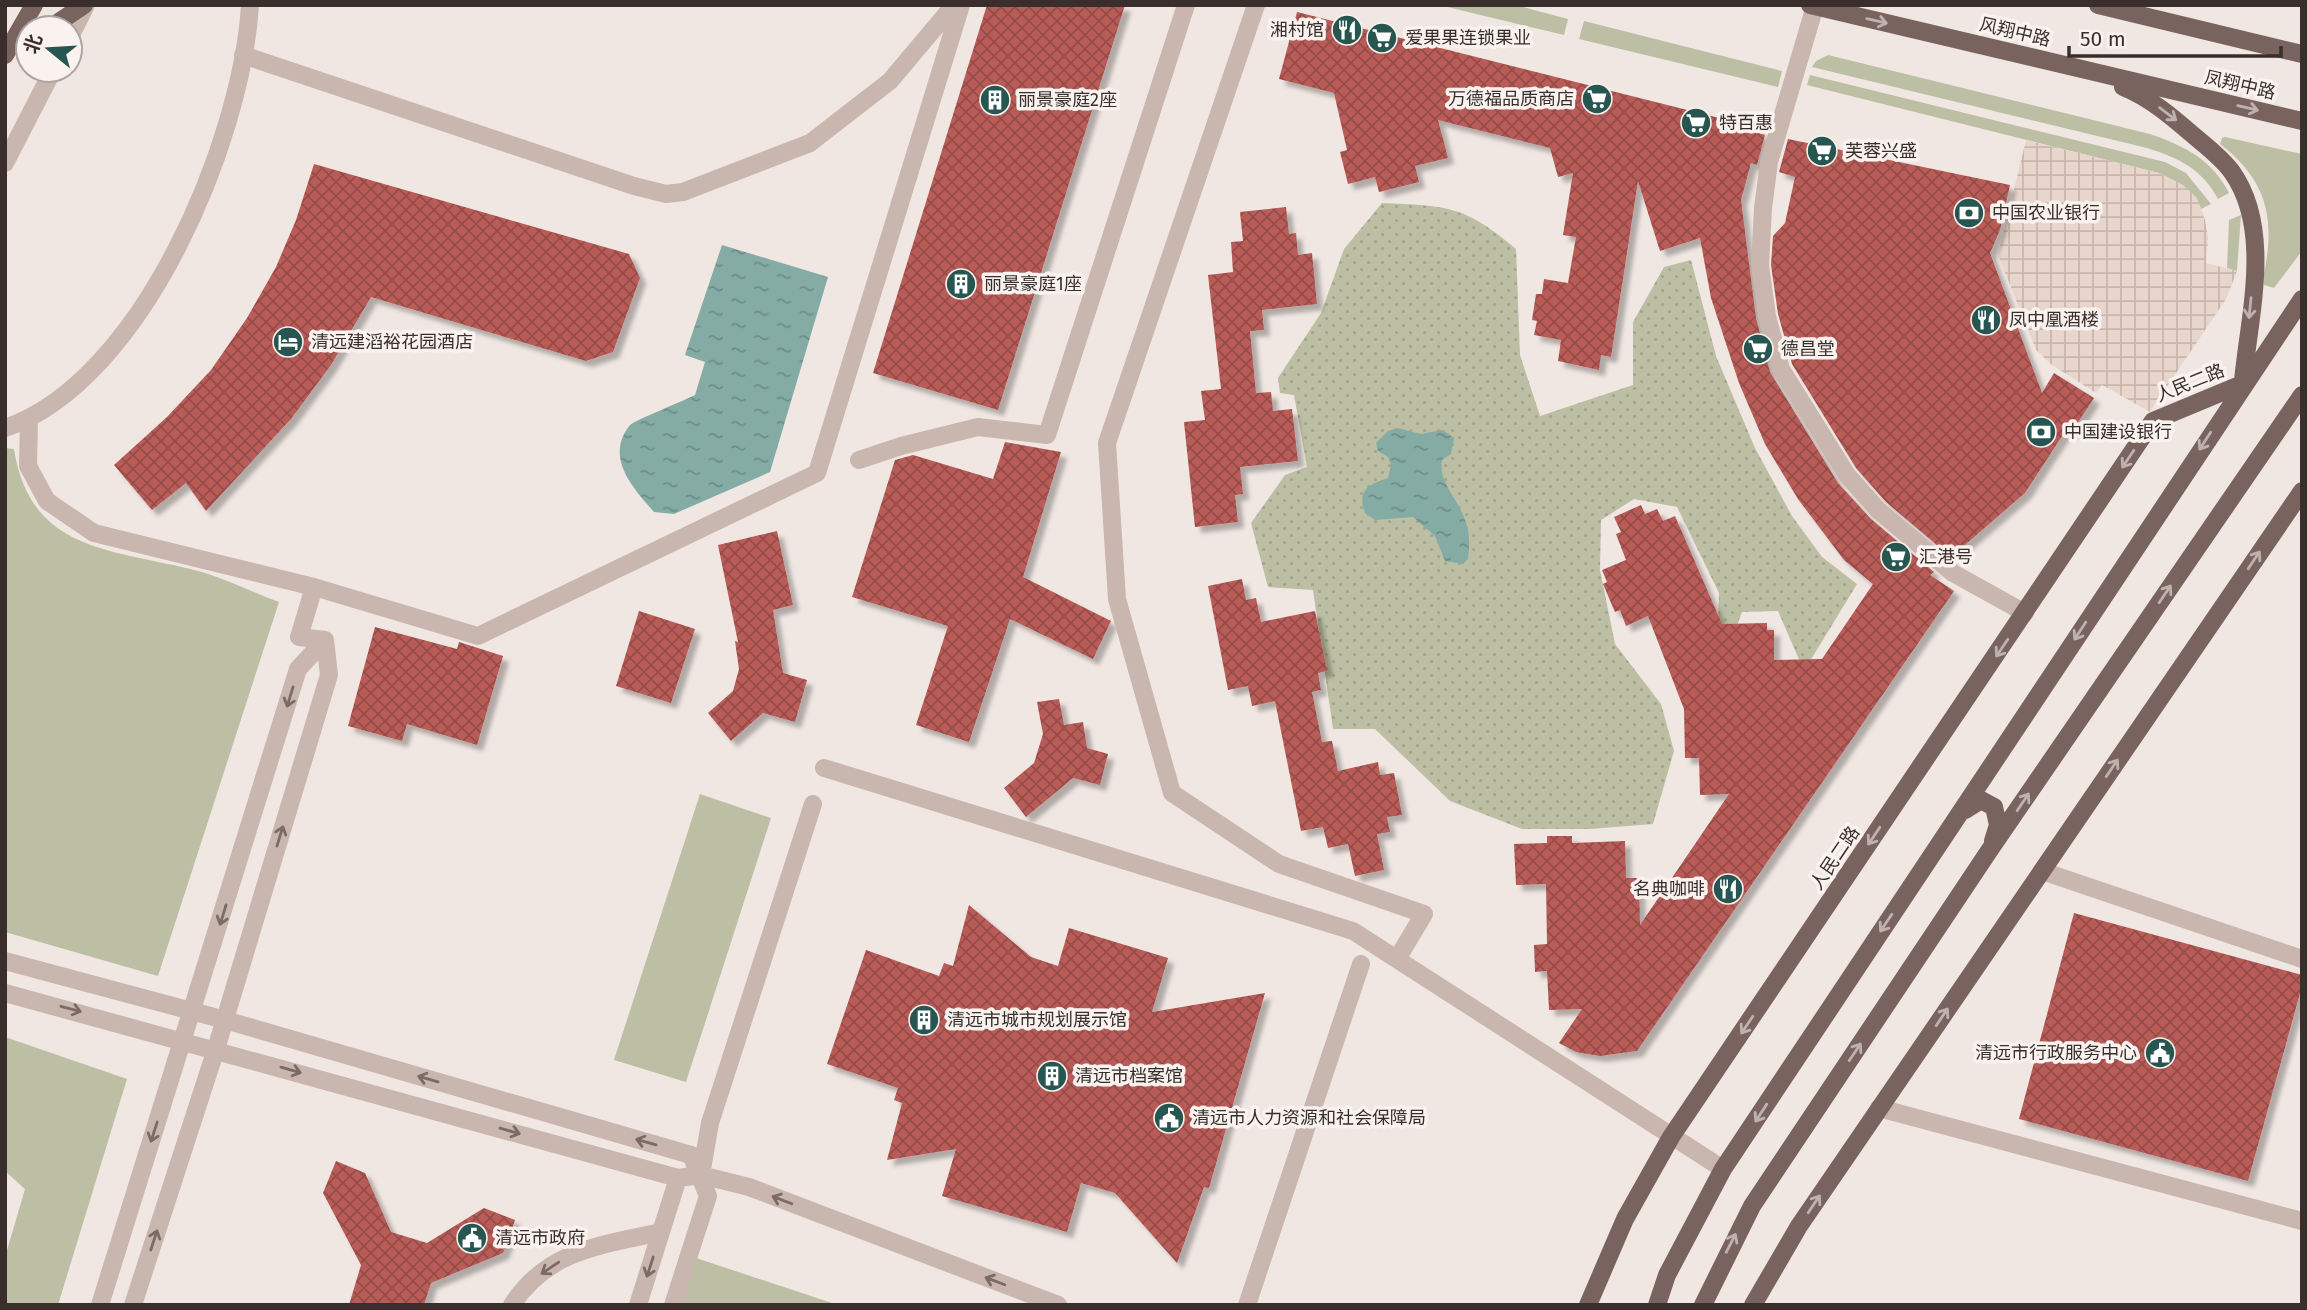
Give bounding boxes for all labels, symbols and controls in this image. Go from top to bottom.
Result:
restaurant icon: 湘村馆 [1330,13,1364,47]
street label: 风翔中路 [1977,13,2053,51]
north arrow [14,14,84,84]
scale bar [2069,14,2281,58]
one-way arrow [1865,15,1888,28]
place label: 湘村馆 [1270,19,1324,41]
supermarket icon: 爱果果连锁果业 [1365,21,1399,55]
text: 50 m [2080,26,2126,52]
place label: 爱果果连锁果业 [1405,27,1531,49]
text: 北 [19,31,47,56]
street label: 凤翔中路 [2202,66,2278,104]
supermarket icon: 万德福品质商店 [1580,82,1614,116]
building icon: 丽景豪庭2座 [978,83,1012,117]
place label: 万德福品质商店 [1448,88,1574,110]
place label: 丽景豪庭2座 [1018,89,1117,111]
one-way arrow [2237,103,2259,116]
supermarket icon: 特百惠 [1679,106,1713,140]
one-way arrow [2158,107,2176,122]
place label: 特百惠 [1719,112,1773,134]
supermarket icon: 芙蓉兴盛 [1805,134,1839,168]
place label: 芙蓉兴盛 [1845,140,1917,162]
bank icon: 中国农业银行 [1952,196,1986,230]
place label: 中国农业银行 [1992,202,2100,224]
building icon: 丽景豪庭1座 [944,267,978,301]
place label: 丽景豪庭1座 [984,273,1082,295]
one-way arrow [2244,296,2257,319]
restaurant icon: 凤中凰酒楼 [1969,303,2003,337]
place label: 凤中凰酒楼 [2009,309,2099,331]
hotel icon: 清远建滔裕花园酒店 [271,325,305,359]
place label: 清远建滔裕花园酒店 [311,331,473,353]
supermarket icon: 德昌堂 [1741,332,1775,366]
place label: 德昌堂 [1781,338,1835,360]
street label: 人民二路 [2153,359,2227,407]
bank icon: 中国建设银行 [2024,415,2058,449]
place label: 中国建设银行 [2064,421,2172,443]
one-way arrow [2198,431,2212,451]
one-way arrow [2121,449,2135,468]
supermarket icon: 汇港号 [1879,540,1913,574]
place label: 汇港号 [1919,546,1973,568]
one-way arrow [2247,551,2262,570]
one-way arrow [2158,585,2172,604]
one-way arrow [2073,621,2087,641]
one-way arrow [1995,638,2009,657]
one-way arrow [283,686,295,708]
one-way arrow [2105,759,2119,778]
one-way arrow [2015,793,2030,812]
street label: 人民二路 [1806,822,1864,894]
one-way arrow [274,825,287,847]
one-way arrow [1867,826,1881,845]
restaurant icon: 名典咖啡 [1711,872,1745,906]
place label: 名典咖啡 [1633,878,1705,900]
one-way arrow [215,903,228,925]
one-way arrow [1879,913,1894,932]
building icon: 清远市城市规划展示馆 [907,1003,941,1037]
one-way arrow [60,1004,82,1017]
one-way arrow [1935,1008,1949,1027]
place label: 清远市城市规划展示馆 [947,1009,1127,1031]
one-way arrow [1740,1015,1754,1034]
public building icon: 清远市行政服务中心 [2143,1036,2177,1070]
place label: 清远市行政服务中心 [1975,1042,2137,1064]
one-way arrow [1848,1043,1862,1062]
building icon: 清远市档案馆 [1035,1059,1069,1093]
one-way arrow [279,1064,301,1077]
place label: 清远市档案馆 [1075,1065,1183,1087]
one-way arrow [417,1072,440,1085]
public building icon: 清远市人力资源和社会保障局 [1152,1101,1186,1135]
one-way arrow [1753,1102,1767,1122]
place label: 清远市人力资源和社会保障局 [1192,1107,1426,1129]
one-way arrow [147,1120,160,1142]
one-way arrow [498,1125,521,1138]
one-way arrow [636,1135,658,1148]
one-way arrow [772,1193,793,1205]
one-way arrow [1807,1195,1821,1215]
public building icon: 清远市政府 [455,1221,489,1255]
place label: 清远市政府 [495,1227,585,1249]
one-way arrow [148,1229,161,1251]
one-way arrow [1725,1233,1739,1254]
one-way arrow [642,1256,655,1278]
one-way arrow [541,1261,561,1275]
one-way arrow [984,1273,1006,1286]

